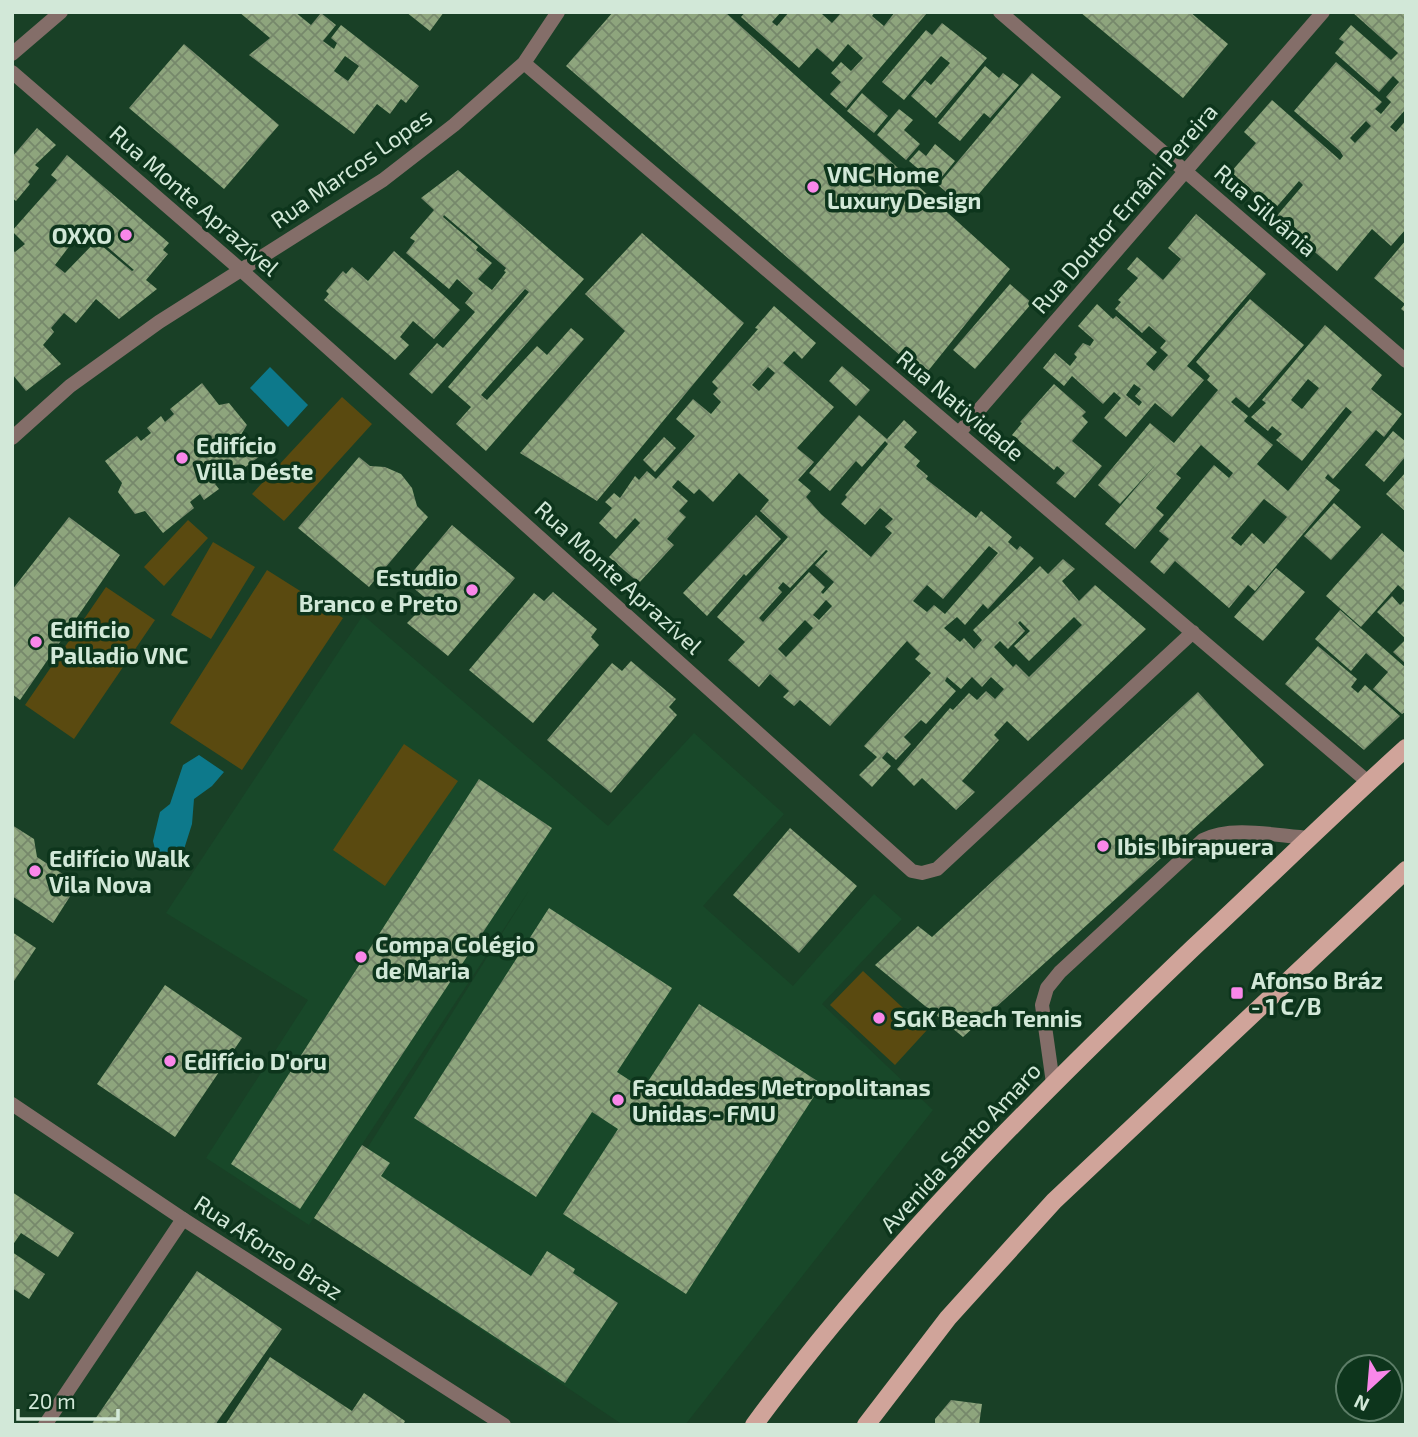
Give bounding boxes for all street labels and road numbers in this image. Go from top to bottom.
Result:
street label: Rua Doutor Ernâni Pereira [1025,97,1223,319]
street label: Rua Marcos Lopes [265,102,437,234]
street label: Rua Monte Aprazível [104,119,286,281]
street label: Rua Silvânia [1209,158,1323,262]
street label: Rua Natividade [892,344,1030,466]
street label: Rua Monte Aprazível [530,494,709,660]
street label: Avenida Santo Amaro [874,1056,1046,1238]
street label: Rua Afonso Braz [190,1189,348,1305]

